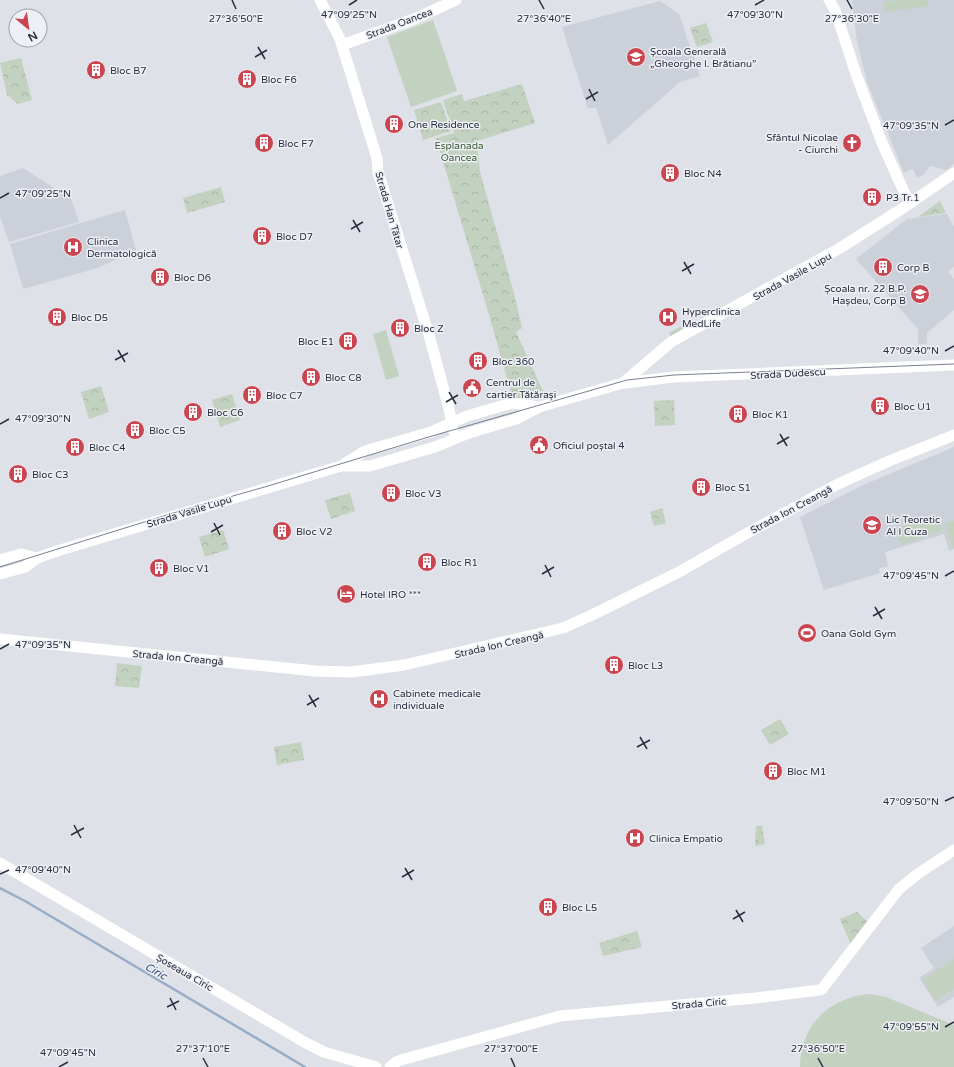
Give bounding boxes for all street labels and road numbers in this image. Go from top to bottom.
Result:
street label: Strada Oancea [365,6,434,42]
street label: Strada Han Tătar [372,170,406,250]
street label: Strada Vasile Lupu [751,250,834,303]
street label: Strada Dudescu [750,366,826,382]
street label: Strada Ion Creangă [748,483,835,537]
street label: Strada Vasile Lupu [145,493,233,531]
street label: Strada Ion Creangă [453,629,545,661]
street label: Strada Ion Creangă [132,648,224,668]
street label: Șoseaua Ciric [154,952,215,994]
street label: Strada Ciric [671,996,727,1012]

